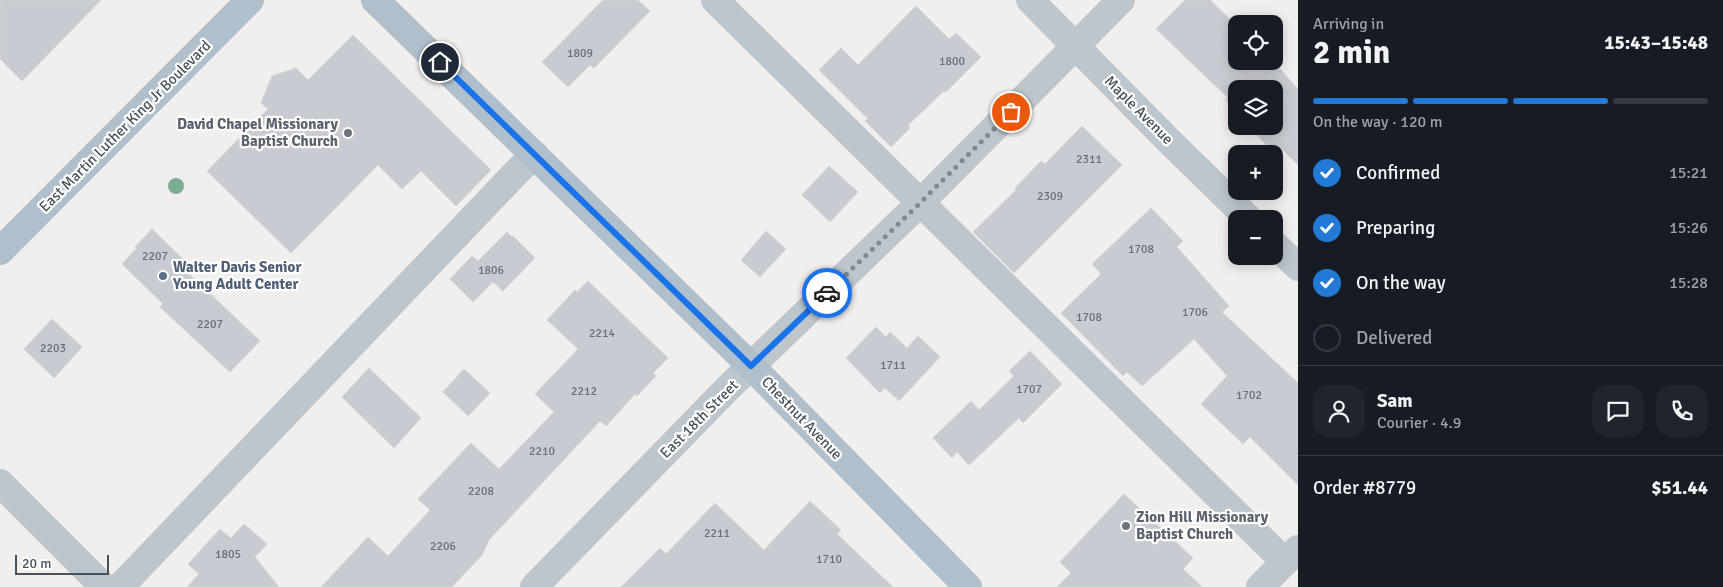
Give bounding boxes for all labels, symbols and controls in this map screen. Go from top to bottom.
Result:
text: Arriving in [1313,14,1384,34]
map controls [1228,15,1283,265]
button: locate [1228,15,1283,70]
text: 15:43–15:48 [1604,31,1708,55]
text: 2 min [1313,33,1390,72]
street label: East Martin Luther King Jr Boulevard [35,36,215,216]
pin [419,41,461,83]
house number: 1809 [567,46,593,61]
icon: home [426,48,454,76]
house number: 1800 [939,54,965,69]
street label: Maple Avenue [1101,72,1177,148]
button: layers [1228,80,1283,135]
pin [990,91,1032,133]
icon: bag [997,98,1025,126]
text: On the way · 120 m [1313,112,1443,132]
place label: David Chapel Missionary Baptist Church [177,115,339,150]
marker: David Chapel Missionary Baptist Church [342,127,354,139]
button: + [1228,145,1283,200]
house number: 2311 [1076,152,1102,167]
icon: check [1313,159,1341,187]
text: Confirmed [1356,161,1440,185]
text: 15:21 [1669,163,1708,183]
house number: 2309 [1037,189,1063,204]
button: − [1228,210,1283,265]
icon: check [1313,214,1341,242]
text: Preparing [1356,216,1435,240]
text: 15:26 [1669,218,1708,238]
house number: 1708 [1128,242,1154,257]
house number: 2207 [142,249,168,264]
place label: Walter Davis Senior Young Adult Center [172,258,301,293]
house number: 1806 [478,263,504,278]
courier [802,268,852,318]
icon: check [1313,269,1341,297]
marker: Walter Davis Senior Young Adult Center [157,270,169,282]
text: On the way [1356,271,1446,295]
text: 15:28 [1669,273,1708,293]
icon: car [813,279,841,307]
house number: 1706 [1182,305,1208,320]
house number: 1708 [1076,310,1102,325]
house number: 2207 [197,317,223,332]
house number: 2214 [589,326,615,341]
text: Delivered [1356,326,1432,350]
house number: 2203 [40,341,66,356]
house number: 1711 [880,358,906,373]
street label: Chestnut Avenue [758,373,846,463]
street label: East 18th Street [656,376,742,462]
house number: 1707 [1016,382,1042,397]
house number: 2212 [571,384,597,399]
button: person [1313,385,1365,437]
button: chat [1592,385,1644,437]
button: phone [1656,385,1708,437]
house number: 1702 [1236,388,1262,403]
text: Sam [1377,389,1413,413]
text: Courier · 4.9 [1377,413,1461,433]
house number: 2210 [529,444,555,459]
text: Order #8779 [1313,476,1416,500]
text: $51.44 [1651,476,1708,500]
house number: 2208 [468,484,494,499]
place label: Zion Hill Missionary Baptist Church [1136,508,1269,543]
marker: Zion Hill Missionary Baptist Church [1120,520,1132,532]
house number: 2211 [704,526,730,541]
house number: 2206 [430,539,456,554]
house number: 1805 [215,547,241,562]
scale bar [15,552,109,575]
house number: 1710 [816,552,842,567]
text: 20 m [22,555,51,572]

